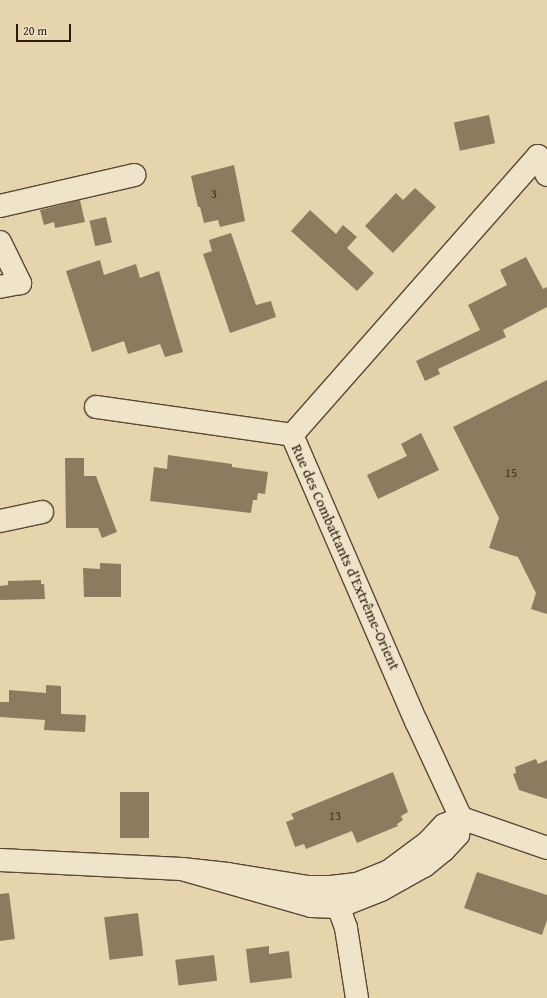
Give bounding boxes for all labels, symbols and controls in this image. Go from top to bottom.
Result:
scale bar [18,16,73,42]
text: 20 m [23,22,47,39]
house number: 3 [211,186,217,202]
street label: Rue des Combattants d'Extrême-Orient [288,441,404,673]
house number: 15 [505,465,517,481]
house number: 13 [329,808,341,824]

